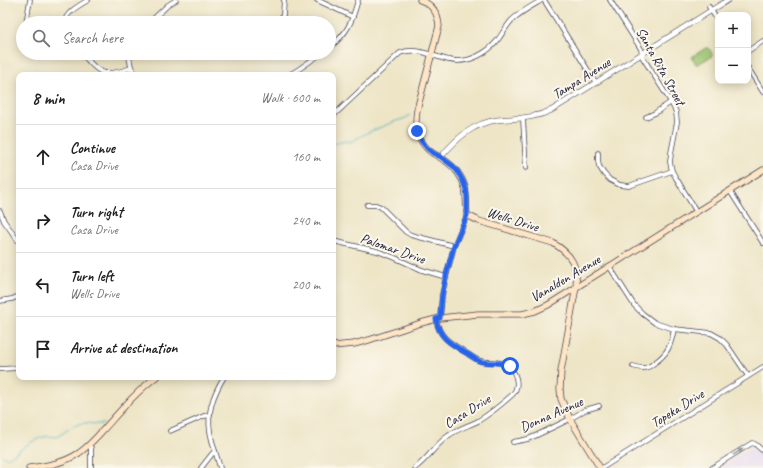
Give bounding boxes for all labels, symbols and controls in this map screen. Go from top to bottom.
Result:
map controls [715,12,751,84]
button: + [715,12,751,48]
search box [16,16,336,60]
street label: Santa Rita Street [632,24,690,110]
icon: search [30,27,52,49]
text: Search here [62,29,123,48]
button: − [715,48,751,84]
street label: Tampa Avenue [549,53,615,103]
text: 8 min [32,88,65,109]
text: Walk · 600 m [261,90,320,106]
route end [408,122,426,140]
text: Continue [70,139,115,158]
icon: ahead [32,146,54,168]
text: 160 m [292,149,320,165]
text: Casa Drive [70,158,118,174]
text: Turn right [70,203,123,222]
street label: Wells Drive [485,204,542,236]
icon: right [32,210,54,232]
text: 240 m [292,213,320,229]
text: Casa Drive [70,222,118,238]
street label: Palomar Drive [358,229,429,268]
street label: Vanalden Avenue [527,250,605,306]
text: Turn left [70,267,113,286]
icon: left [32,274,54,296]
text: 200 m [292,277,320,293]
text: Wells Drive [70,286,119,302]
icon: arrive [32,338,54,360]
text: Arrive at destination [70,339,177,358]
route start [501,357,519,375]
street label: Topeka Drive [648,385,708,431]
street label: Casa Drive [441,390,495,432]
street label: Donna Avenue [517,393,587,436]
one-way arrow [733,448,743,456]

